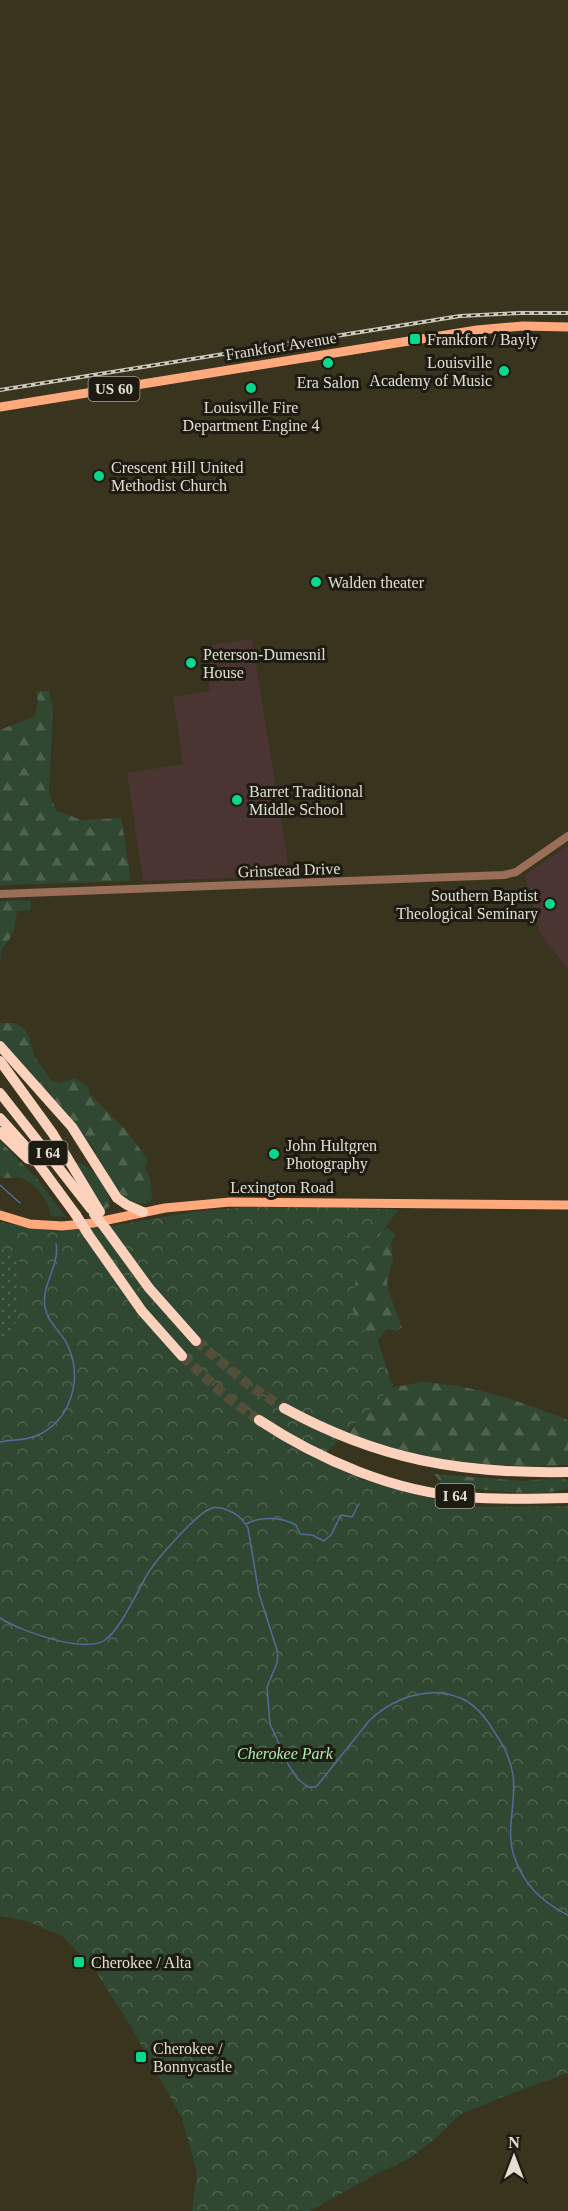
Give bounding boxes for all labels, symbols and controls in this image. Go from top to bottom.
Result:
street label: Frankfort Avenue [224,329,338,363]
place label: Frankfort / Bayly [427,331,538,349]
marker: Frankfort / Bayly [408,332,422,346]
place label: Louisville Academy of Music [369,354,492,390]
marker: Era Salon [321,356,335,370]
marker: Louisville Academy of Music [497,364,511,378]
place label: Era Salon [297,374,359,391]
road number: US 60 [88,377,140,401]
marker: Louisville Fire Department Engine 4 [244,381,258,395]
place label: Louisville Fire Department Engine 4 [183,399,319,435]
place label: Crescent Hill United Methodist Church [111,459,243,494]
marker: Crescent Hill United Methodist Church [92,469,106,483]
place label: Walden theater [328,574,425,591]
marker: Walden theater [309,575,323,589]
place label: Peterson-Dumesnil House [203,646,326,681]
marker: Peterson-Dumesnil House [184,656,198,670]
place label: Barret Traditional Middle School [249,783,364,818]
marker: Barret Traditional Middle School [230,793,244,807]
street label: Grinstead Drive [237,860,341,880]
place label: Southern Baptist Theological Seminary [396,887,539,923]
marker: Southern Baptist Theological Seminary [543,897,557,911]
place label: John Hultgren Photography [286,1137,377,1173]
road number: I 64 [28,1141,68,1165]
marker: John Hultgren Photography [267,1147,281,1161]
street label: Lexington Road [230,1179,334,1197]
road number: I 64 [436,1484,474,1508]
park label: Cherokee Park [237,1745,334,1762]
place label: Cherokee / Alta [91,1954,191,1971]
marker: Cherokee / Alta [72,1955,86,1969]
place label: Cherokee / Bonnycastle [153,2040,232,2076]
marker: Cherokee / Bonnycastle [134,2050,148,2064]
north arrow [484,2127,544,2187]
text: N [508,2134,520,2151]

